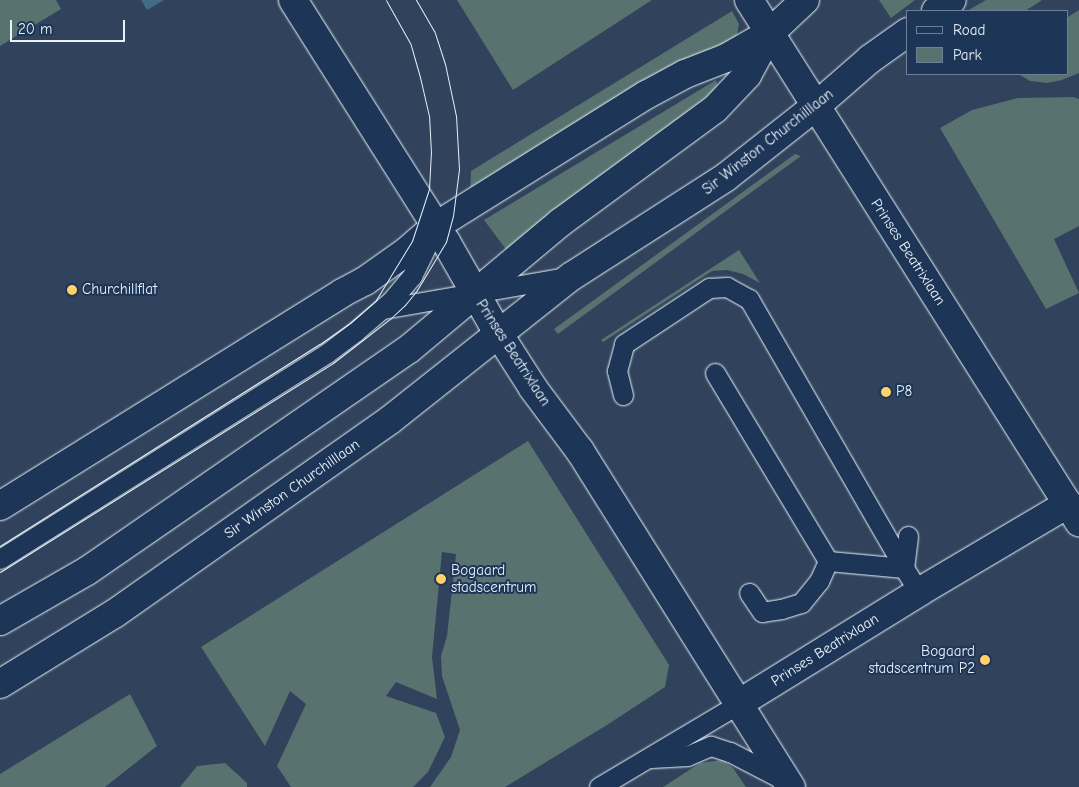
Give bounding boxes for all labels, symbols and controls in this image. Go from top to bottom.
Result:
scale bar [12,10,128,42]
legend [906,10,1069,75]
text: 20 m [18,20,52,38]
text: Road [953,21,985,39]
text: Park [953,46,982,64]
street label: Sir Winston Churchilllaan [699,85,837,199]
street label: Prinses Beatrixlaan [867,195,949,309]
place label: Churchillflat [82,281,157,299]
marker: Churchillflat [66,284,78,296]
street label: Prinses Beatrixlaan [472,296,554,410]
place label: P8 [896,383,912,401]
marker: P8 [880,386,892,398]
street label: Sir Winston Churchilllaan [221,435,363,543]
place label: Bogaard stadscentrum [451,561,536,596]
marker: Bogaard stadscentrum [435,573,447,585]
street label: Prinses Beatrixlaan [768,610,882,690]
place label: Bogaard stadscentrum P2 [868,642,975,677]
marker: Bogaard stadscentrum P2 [979,654,991,666]

